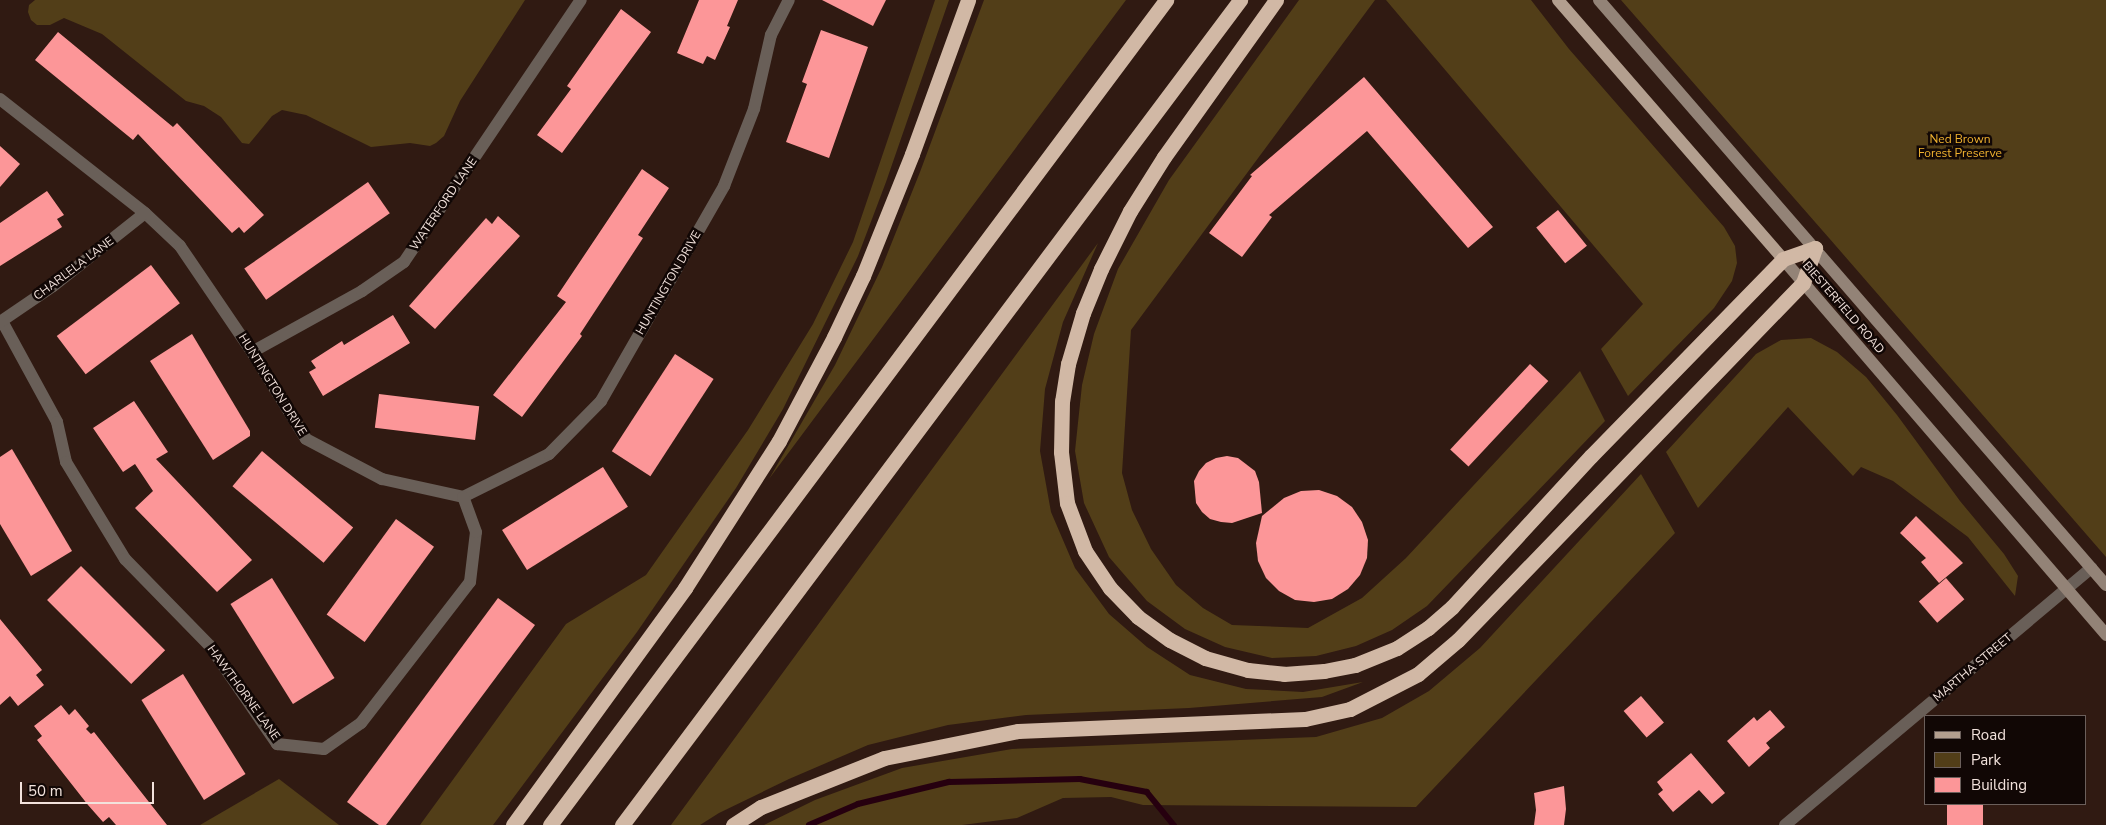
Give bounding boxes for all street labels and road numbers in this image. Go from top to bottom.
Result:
street label: WATERFORD LANE [408,155,480,253]
street label: HUNTINGTON DRIVE [633,228,705,338]
street label: CHARLELA LANE [31,234,117,304]
street label: BIESTERFIELD ROAD [1799,259,1887,357]
street label: HUNTINGTON DRIVE [235,331,309,439]
street label: MARTHA STREET [1931,631,2015,705]
street label: HAWTHORNE LANE [204,643,282,743]

